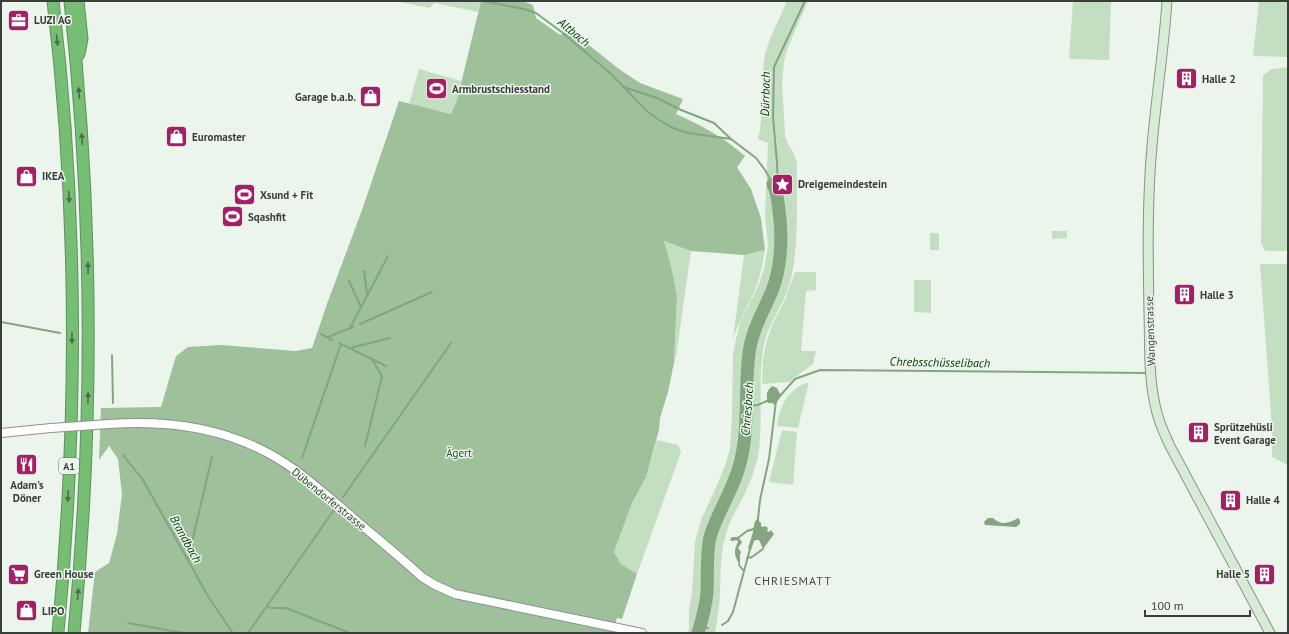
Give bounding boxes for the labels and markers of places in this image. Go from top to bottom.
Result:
office icon: LUZI AG [6,7,32,33]
place label: LUZI AG [34,13,71,27]
building icon: Halle 2 [1174,66,1200,92]
place label: Halle 2 [1202,72,1236,86]
sports icon: Armbrustschiesstand [423,76,449,102]
place label: Armbrustschiesstand [452,82,550,96]
shop icon: Garage b.a.b. [358,84,384,110]
place label: Garage b.a.b. [295,90,356,104]
shop icon: Euromaster [164,124,190,150]
place label: Euromaster [192,130,246,144]
shop icon: IKEA [13,163,39,189]
place label: IKEA [42,169,65,183]
place icon: Dreigemeindestein [770,171,796,197]
place label: Dreigemeindestein [798,177,887,191]
sports icon: Xsund + Fit [232,182,258,208]
place label: Xsund + Fit [260,188,313,202]
sports icon: Sqashfit [219,204,245,230]
place label: Sqashfit [248,210,286,224]
building icon: Halle 3 [1171,282,1197,308]
place label: Halle 3 [1200,288,1234,302]
building icon: Sprützehüsli Event Garage [1185,420,1211,446]
place label: Sprützehüsli Event Garage [1214,420,1276,447]
restaurant icon: Adam's Döner [14,452,40,478]
place label: Adam's Döner [10,478,44,505]
building icon: Halle 4 [1217,487,1243,513]
place label: Halle 4 [1246,493,1280,507]
supermarket icon: Green House [6,561,32,587]
building icon: Halle 5 [1252,561,1278,587]
place label: Green House [34,567,94,581]
place label: Halle 5 [1216,567,1250,581]
shop icon: LIPO [13,598,39,624]
place label: LIPO [42,604,64,618]

